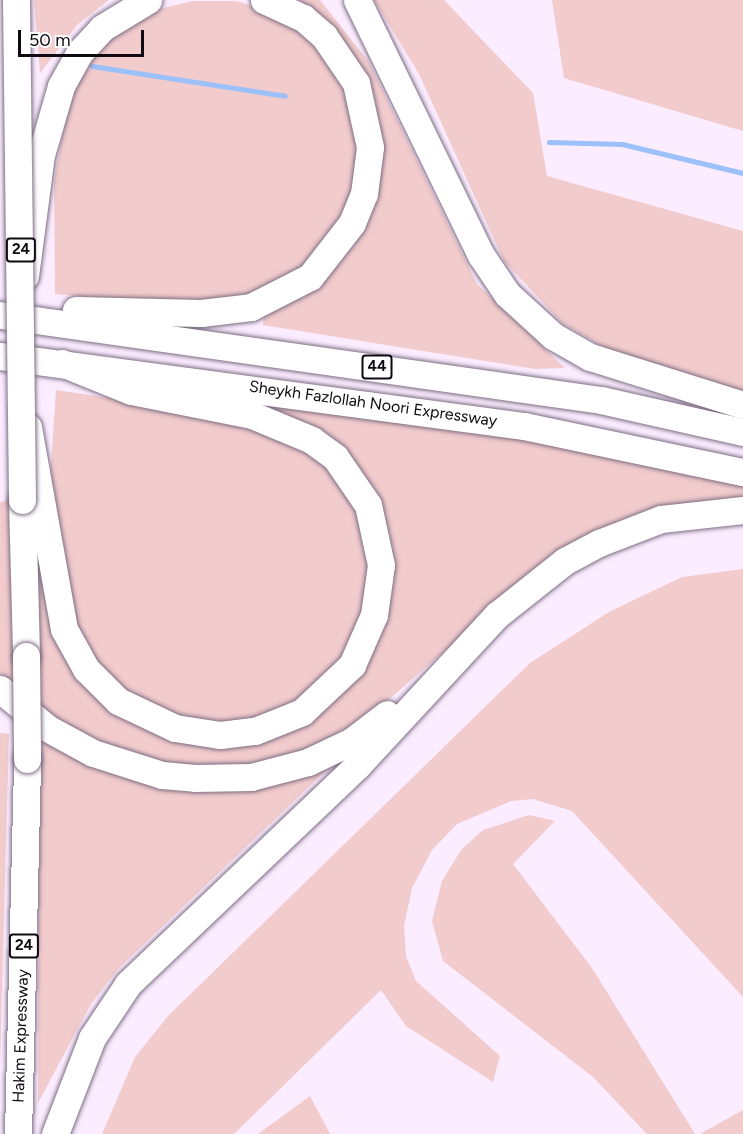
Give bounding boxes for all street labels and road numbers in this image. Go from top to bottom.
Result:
road number: 24 [4,238,38,262]
road number: 44 [360,355,394,379]
street label: Sheykh Fazlollah Noori Expressway [248,377,498,431]
road number: 24 [8,934,40,958]
street label: Hakim Expressway [9,969,33,1103]

